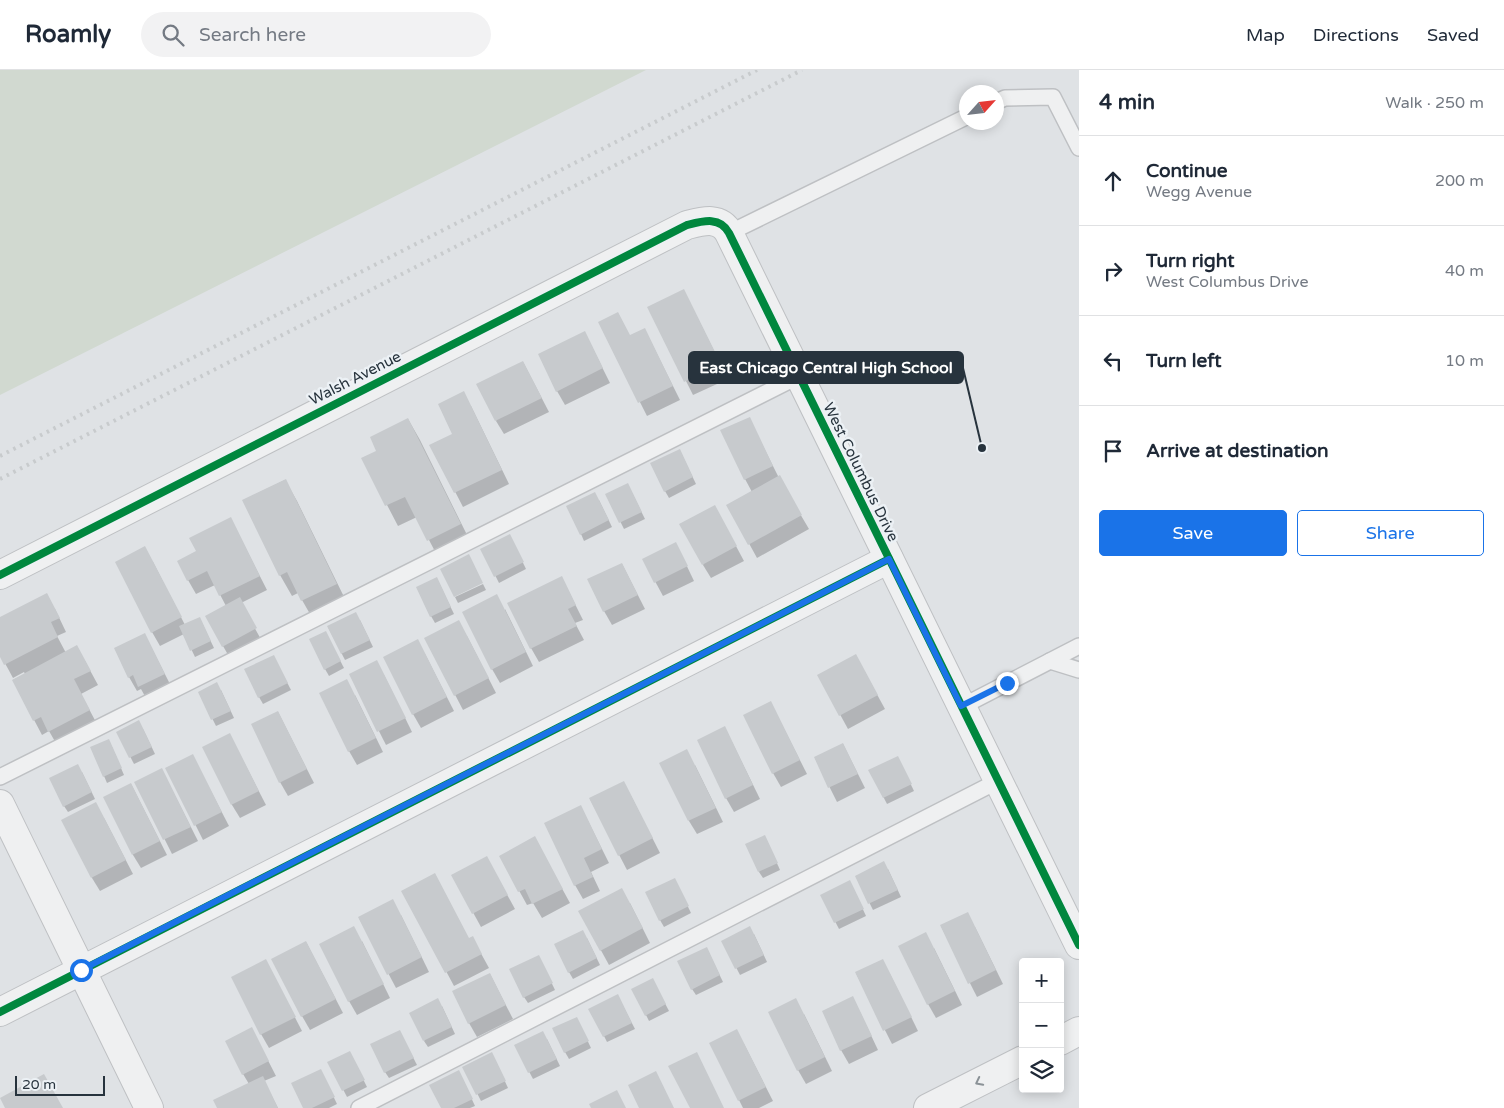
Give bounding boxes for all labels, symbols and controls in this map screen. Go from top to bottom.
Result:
search box [141,12,491,57]
text: Roamly [25,20,111,49]
icon: search [159,21,187,49]
text: Search here [199,24,306,46]
text: Map [1246,24,1285,46]
text: Directions [1313,24,1399,46]
text: Saved [1427,24,1479,46]
north arrow [959,85,1004,130]
text: 4 min [1099,90,1155,115]
text: Walk · 250 m [1385,93,1484,113]
text: Continue [1146,160,1228,182]
icon: ahead [1099,167,1127,195]
text: 200 m [1435,171,1484,191]
text: Wegg Avenue [1146,182,1252,202]
text: Turn right [1146,250,1234,272]
icon: right [1099,257,1127,285]
text: 40 m [1445,261,1484,281]
text: West Columbus Drive [1146,272,1309,292]
street label: Walsh Avenue [306,347,404,409]
icon: left [1099,347,1127,375]
text: Turn left [1146,350,1222,372]
text: 10 m [1445,351,1484,371]
callout: East Chicago Central High School [689,352,963,383]
text: East Chicago Central High School [699,358,953,378]
street label: West Columbus Drive [820,400,902,544]
icon: arrive [1099,437,1127,465]
text: Arrive at destination [1146,440,1329,462]
button: Save [1099,510,1287,556]
button: Share [1297,510,1484,556]
route end [996,672,1019,695]
map controls [1019,958,1064,1093]
button: + [1019,958,1064,1003]
route start [70,959,93,982]
button: − [1019,1003,1064,1048]
button: layers [1019,1048,1064,1093]
scale bar [15,1073,105,1096]
text: 20 m [22,1076,56,1093]
one-way arrow [976,1076,985,1086]

